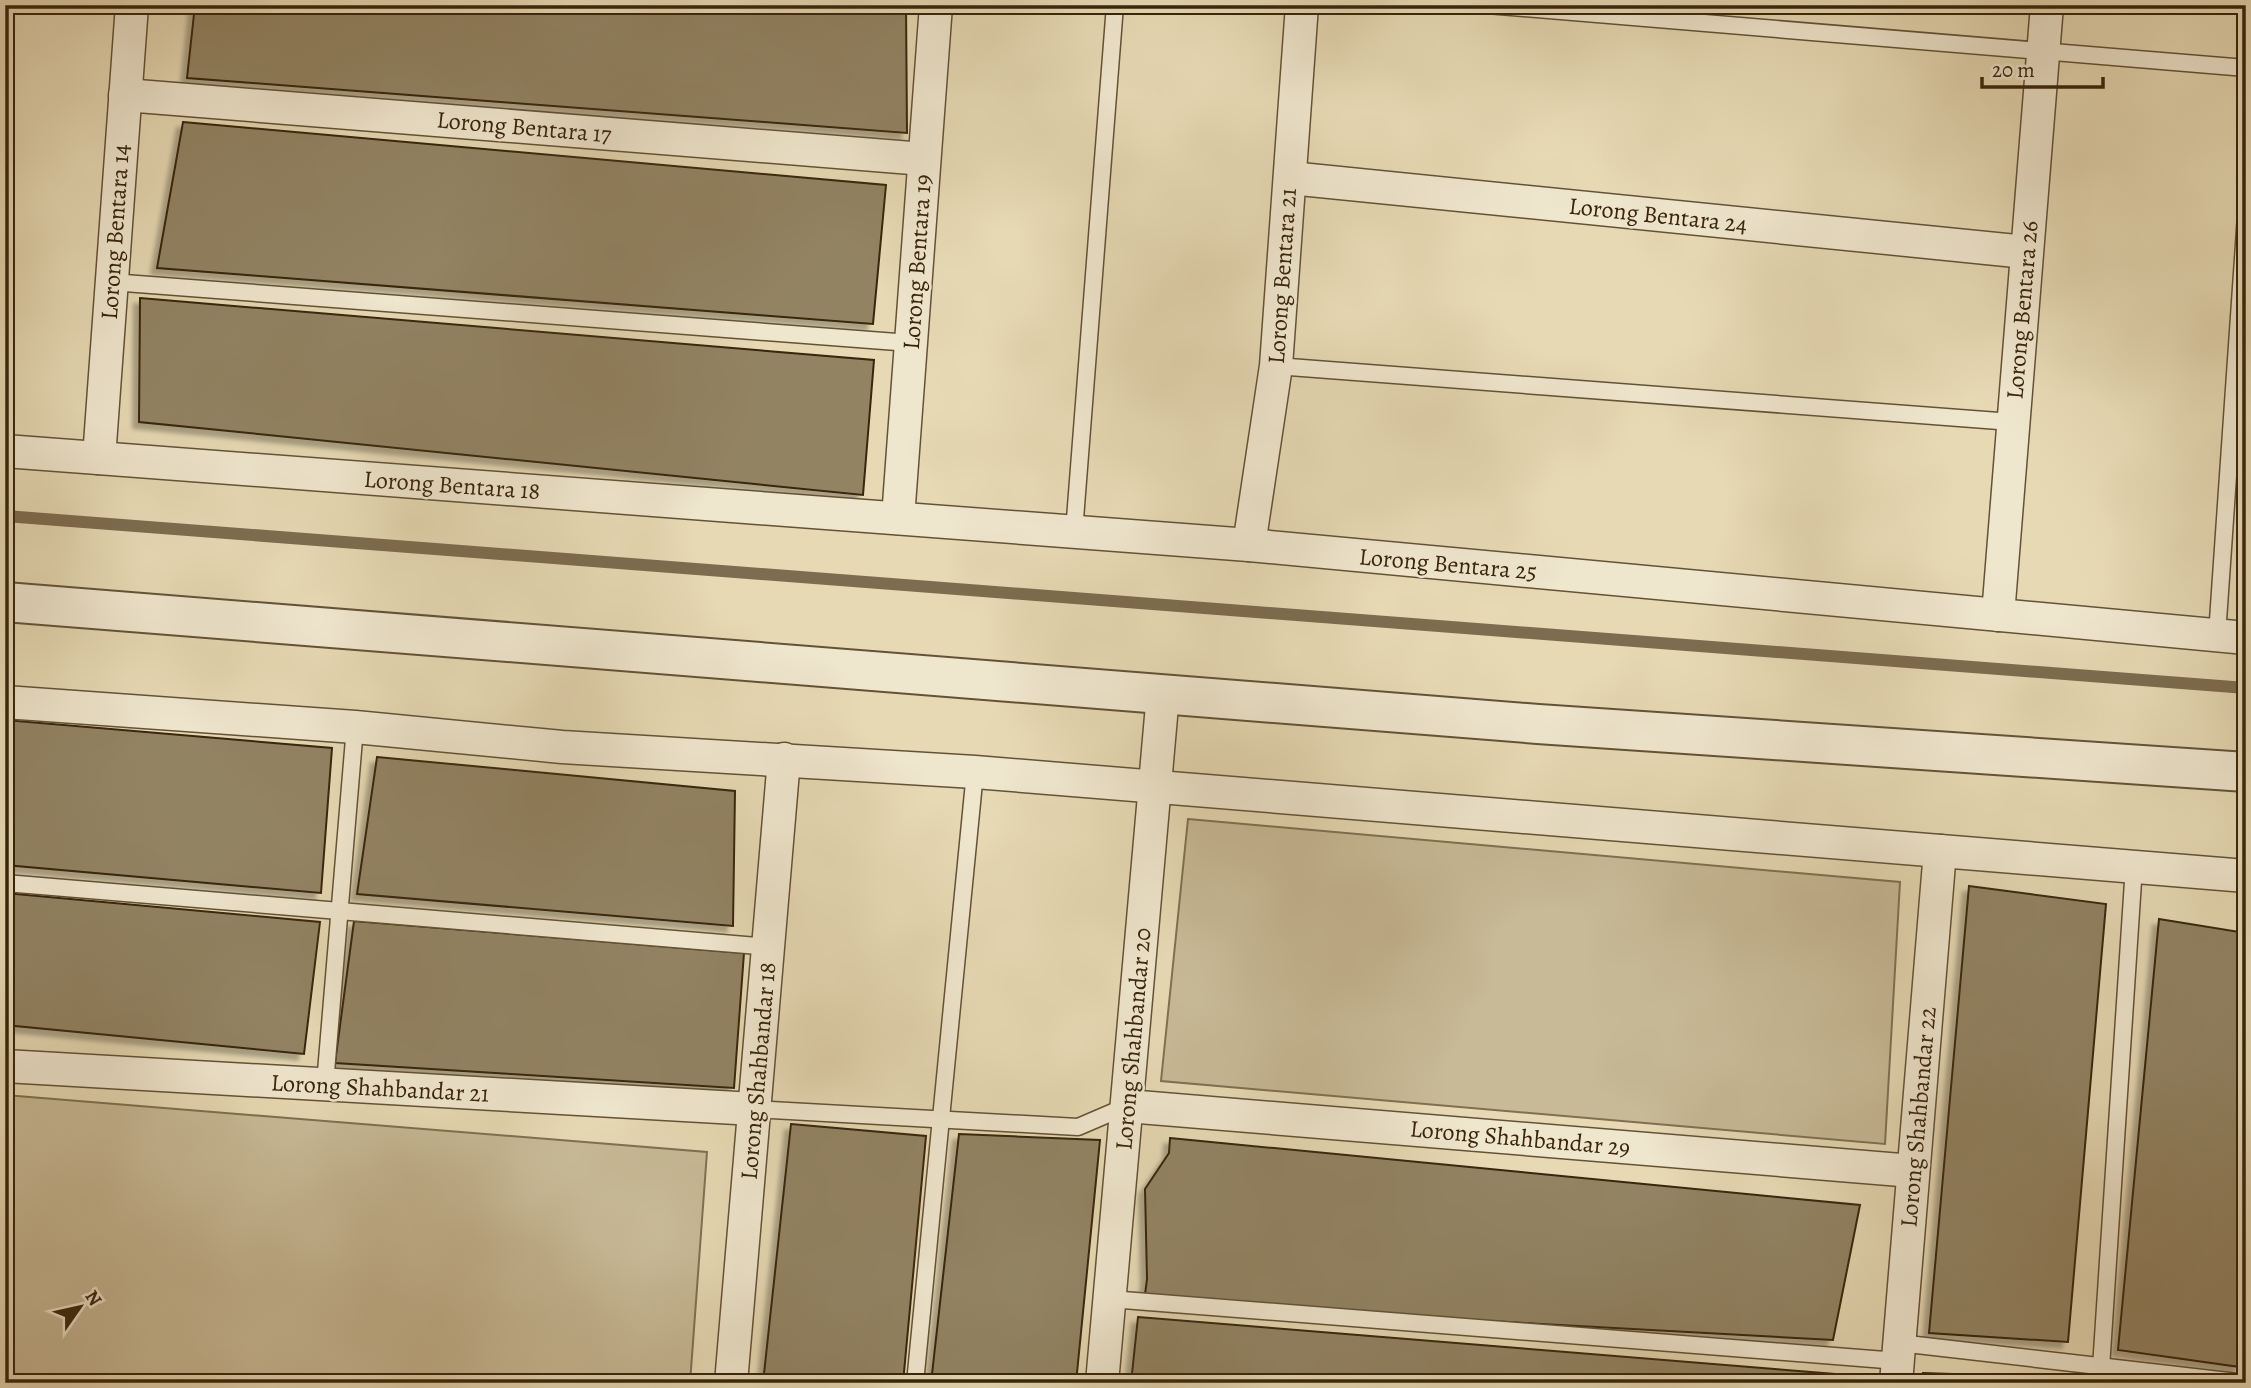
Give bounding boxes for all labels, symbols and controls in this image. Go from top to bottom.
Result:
scale bar [1982,46,2102,90]
text: 20 m [1992,56,2035,84]
street label: Lorong Bentara 17 [435,103,614,151]
street label: Lorong Bentara 14 [93,143,137,321]
street label: Lorong Bentara 19 [895,173,939,351]
street label: Lorong Bentara 21 [1260,187,1304,365]
street label: Lorong Bentara 24 [1567,190,1749,240]
street label: Lorong Bentara 26 [1998,219,2046,401]
street label: Lorong Bentara 18 [363,463,541,507]
street label: Lorong Bentara 25 [1358,540,1538,588]
street label: Lorong Shahbandar 20 [1107,927,1159,1151]
street label: Lorong Shahbandar 18 [733,961,783,1181]
street label: Lorong Shahbandar 22 [1892,1005,1944,1229]
street label: Lorong Shahbandar 21 [270,1066,490,1110]
street label: Lorong Shahbandar 29 [1408,1112,1632,1164]
north arrow [46,1272,116,1342]
text: N [79,1285,108,1311]

